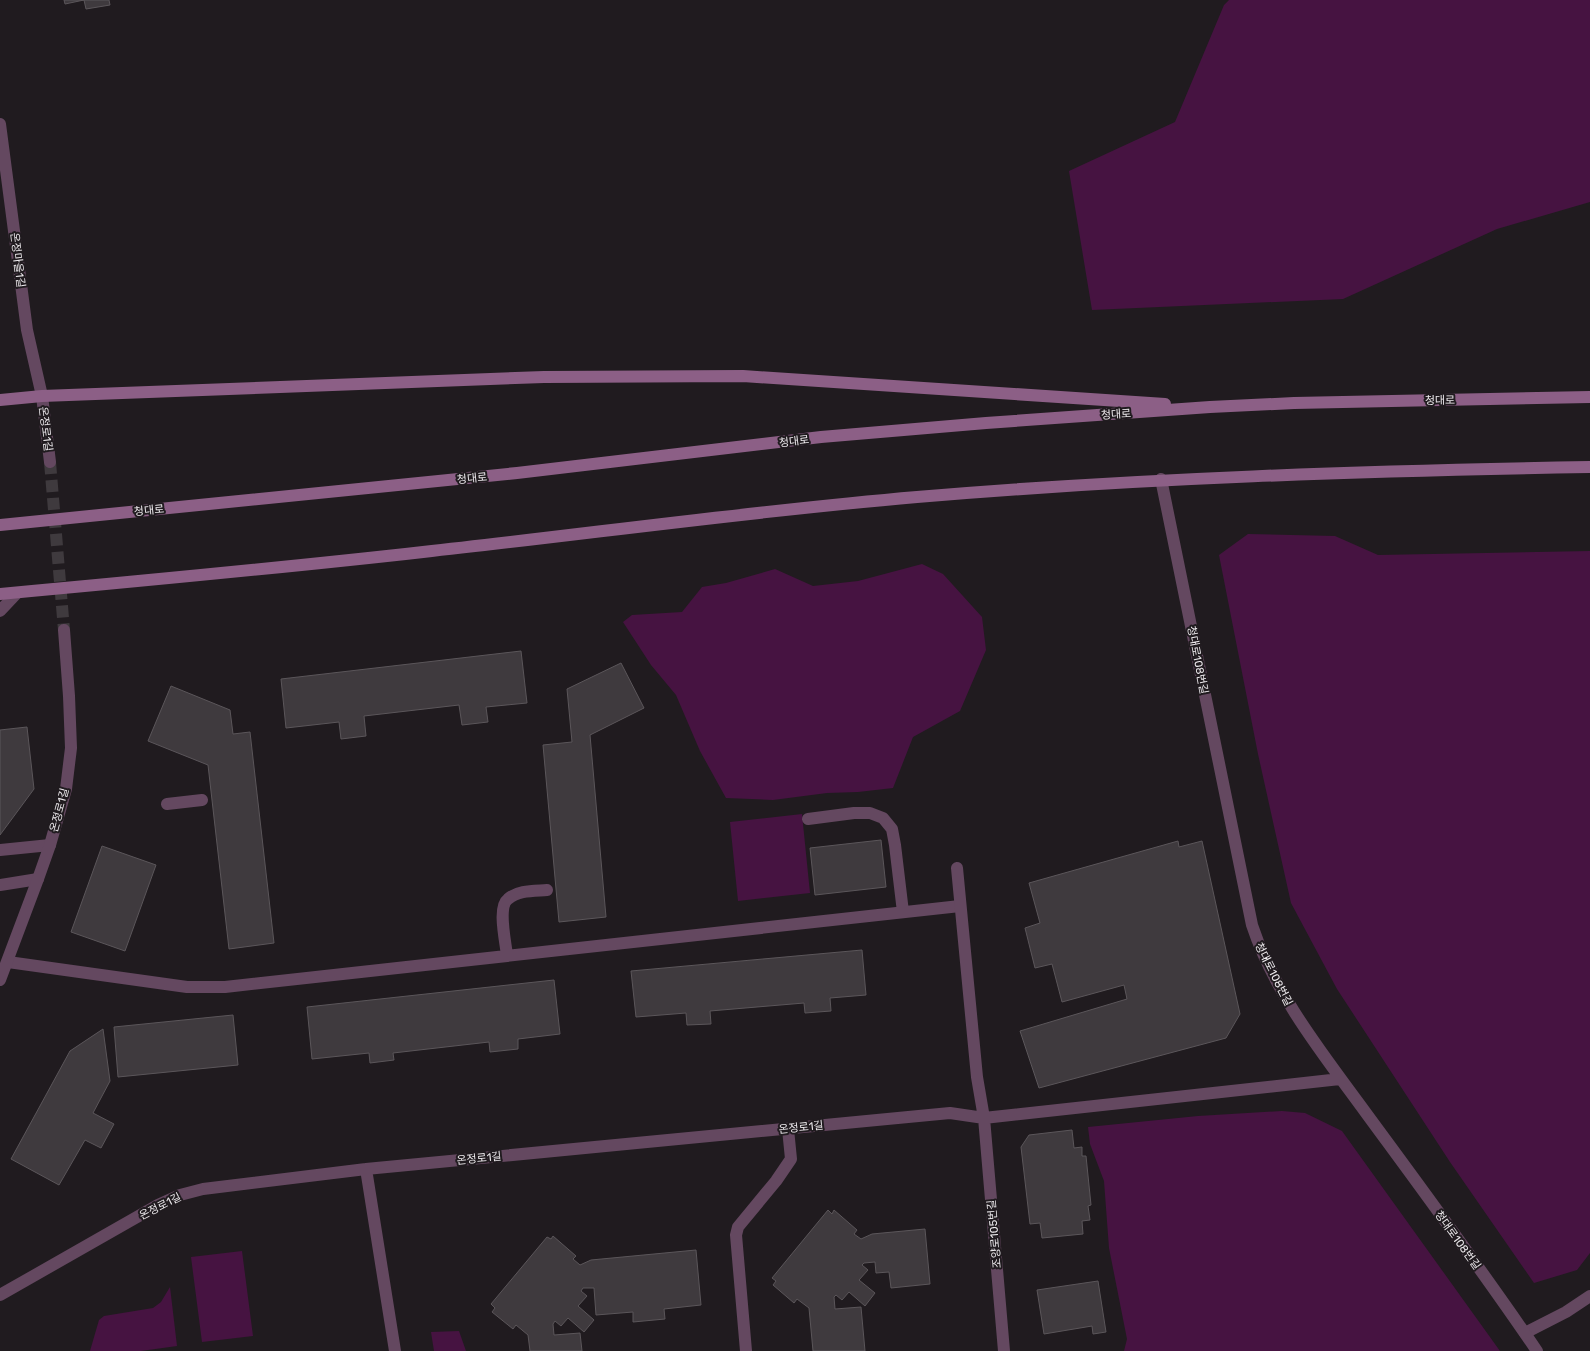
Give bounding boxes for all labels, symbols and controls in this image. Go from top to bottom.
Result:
street label: 온정마을1길 [8,232,27,288]
street label: 청대로 [1425,394,1455,407]
street label: 온정로1길 [36,406,55,452]
street label: 청대로 [1100,407,1132,422]
street label: 청대로 [778,433,810,450]
street label: 청대로 [456,470,488,487]
street label: 청대로 [133,502,165,519]
street label: 청대로108번길 [1185,625,1211,695]
street label: 온정로1길 [47,787,72,834]
street label: 청대로108번길 [1252,940,1295,1008]
street label: 온정로1길 [778,1119,824,1136]
street label: 온정로1길 [456,1150,502,1167]
street label: 온정로1길 [137,1190,183,1222]
street label: 조양로105번길 [985,1199,1004,1269]
street label: 청대로108번길 [1432,1208,1483,1272]

